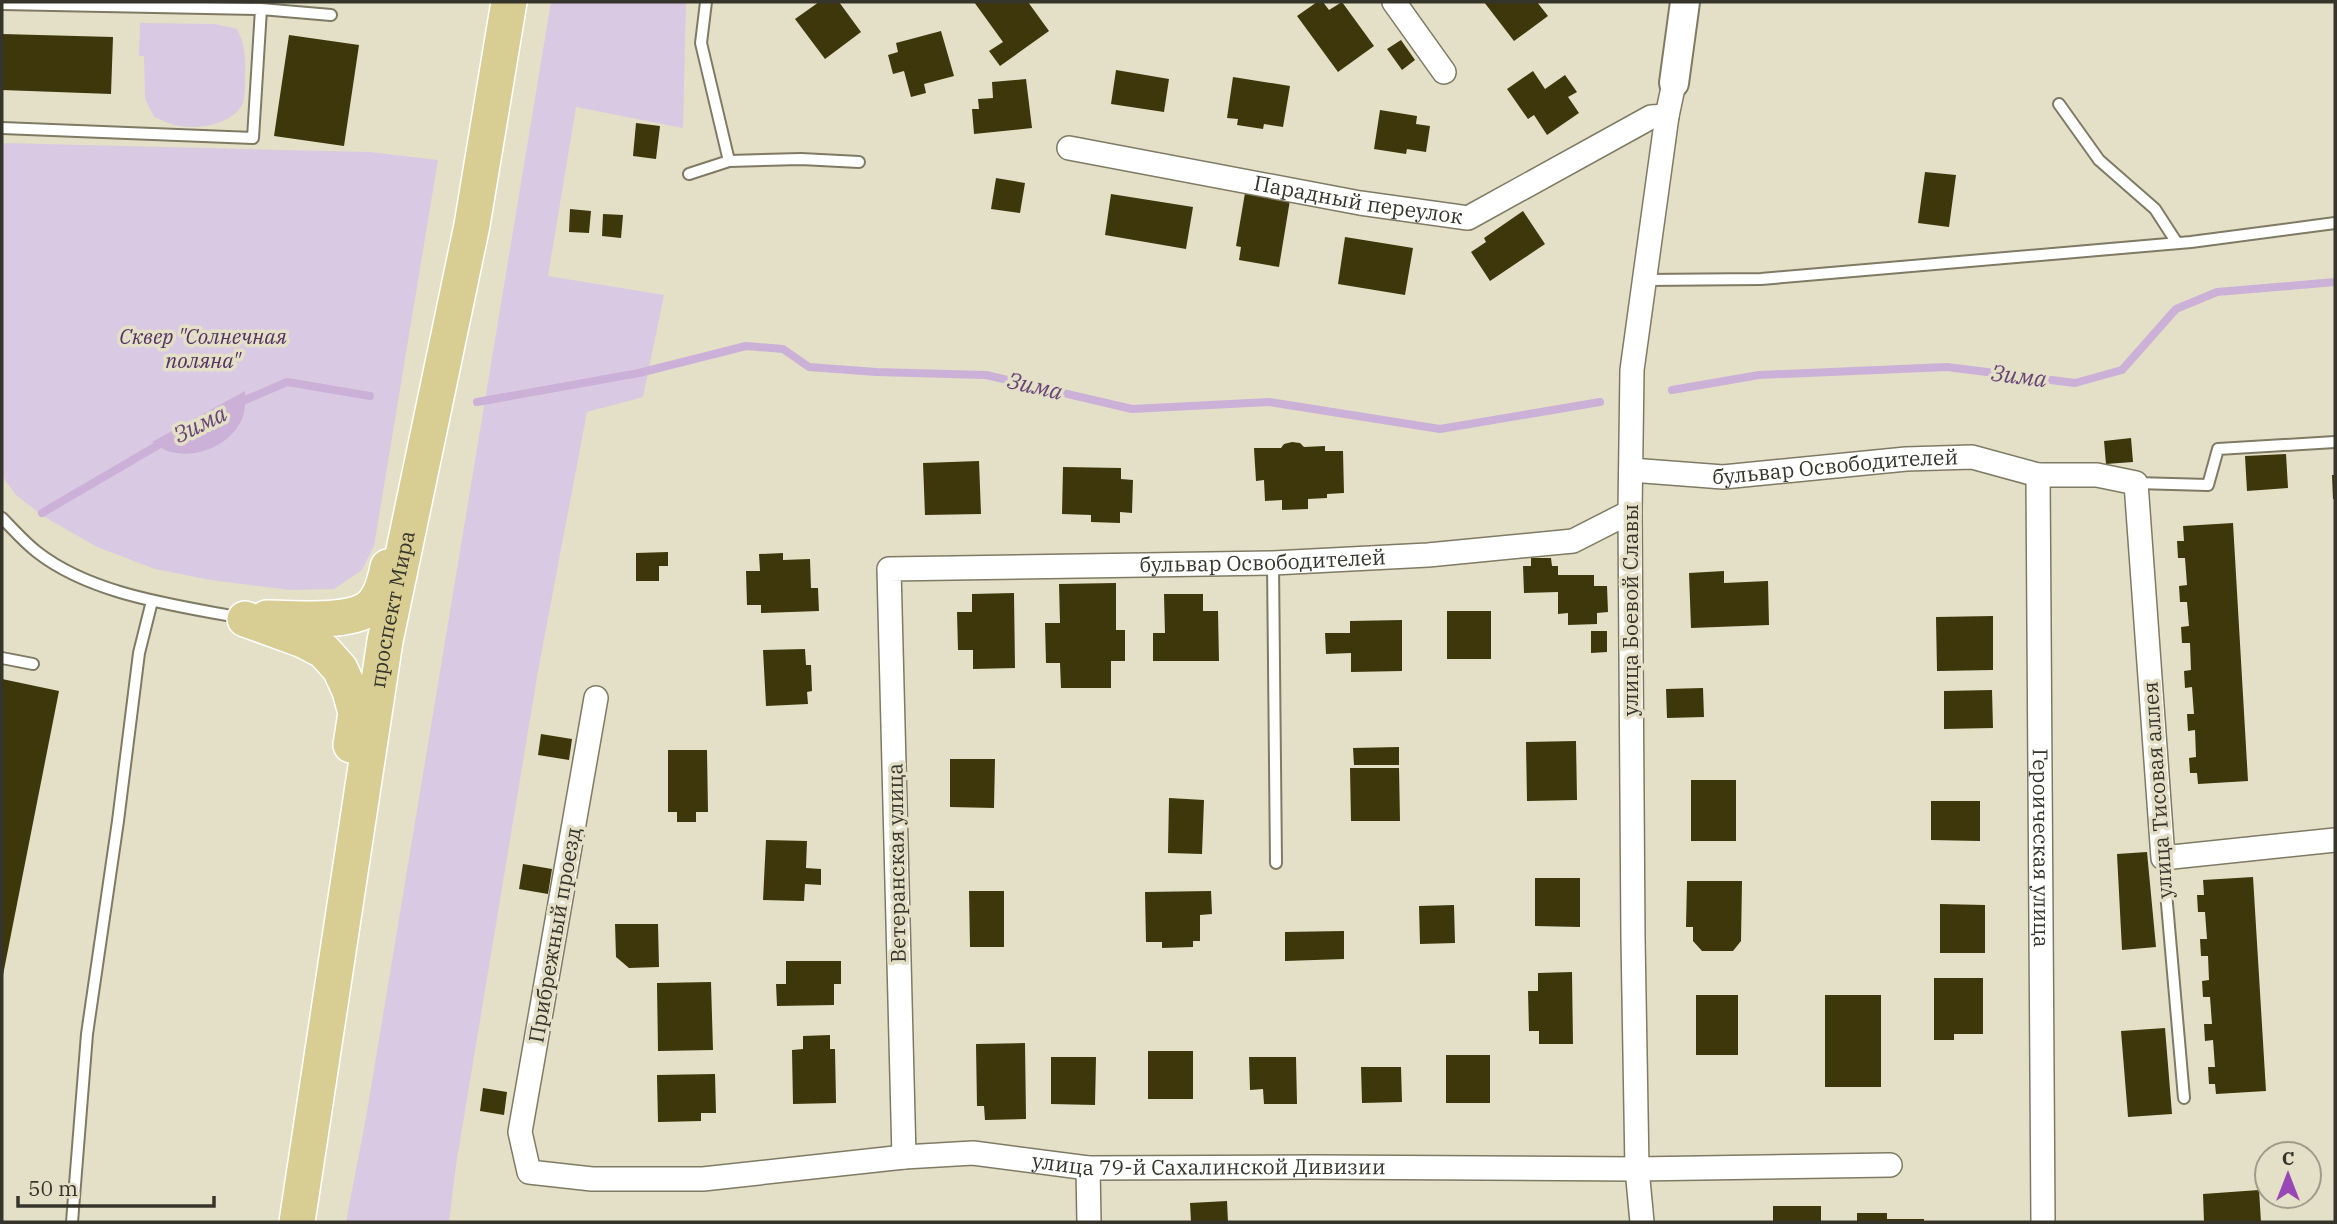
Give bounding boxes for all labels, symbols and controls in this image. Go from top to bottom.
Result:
street label: Парадный переулок [1252,168,1465,230]
park label: Сквер "Солнечная поляна" [119,322,287,374]
water label: Зима [1990,357,2049,393]
water label: Зима [1005,364,1066,406]
water label: Зима [168,397,232,449]
street label: бульвар Освободителей [1712,442,1958,490]
street label: улица Боевой Славы [1616,504,1644,716]
street label: проспект Мира [363,528,421,690]
street label: бульвар Освободителей [1139,542,1387,578]
street label: улица Тисовая аллея [2135,681,2179,900]
street label: Героическая улица [2027,748,2056,948]
street label: Ветеранская улица [880,763,912,963]
street label: Прибрежный проезд [521,825,587,1045]
north arrow [2253,1140,2323,1210]
street label: улица 79-й Сахалинской Дивизии [1031,1146,1386,1181]
text: С [2282,1146,2294,1170]
scale bar [18,1164,214,1208]
text: 50 m [28,1174,78,1202]

